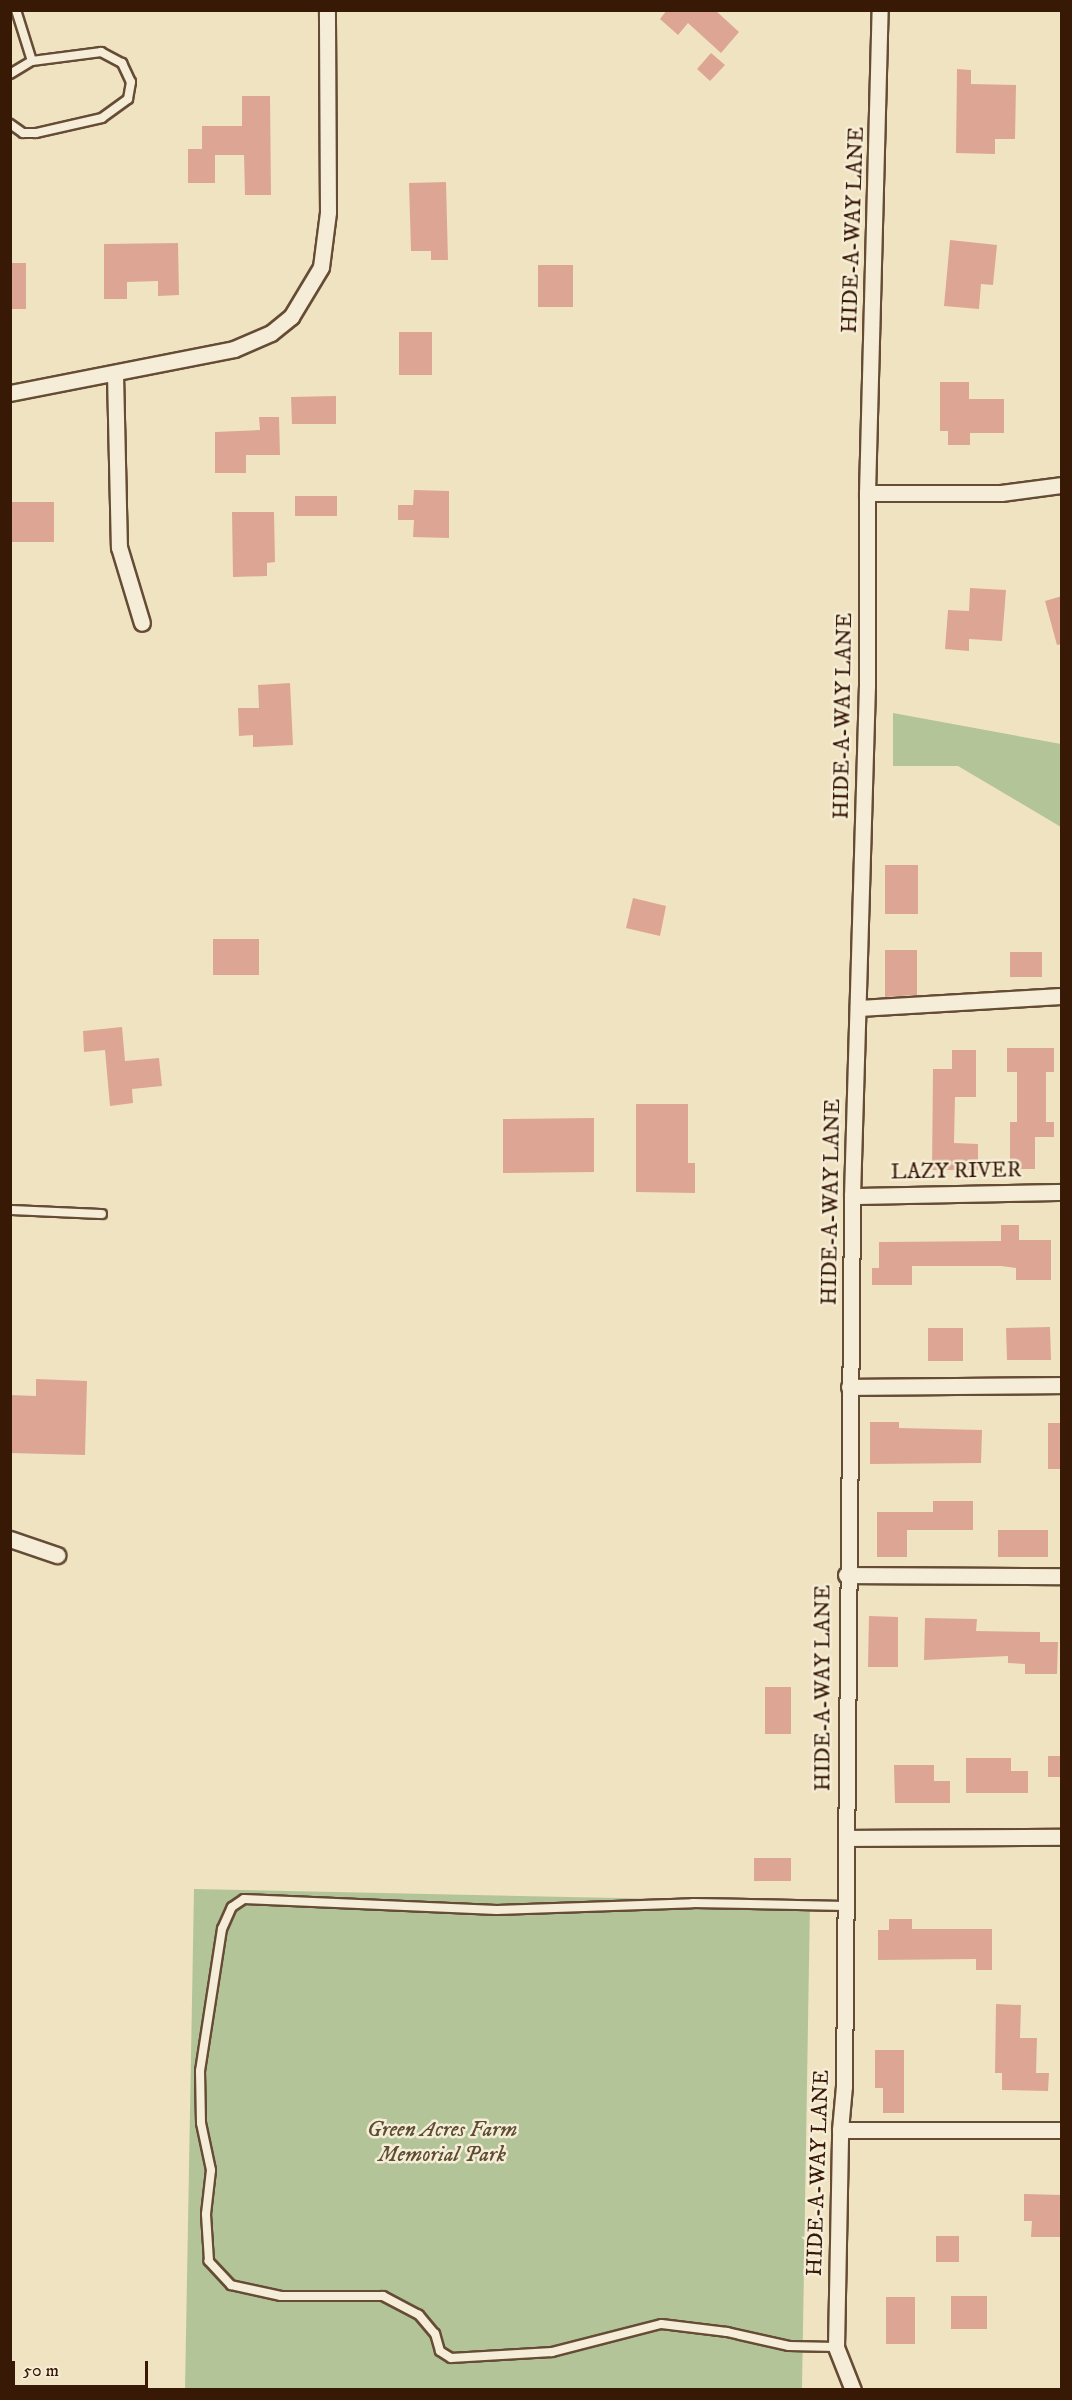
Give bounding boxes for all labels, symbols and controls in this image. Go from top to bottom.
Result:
street label: HIDE-A-WAY LANE [836,126,870,334]
street label: HIDE-A-WAY LANE [828,612,858,820]
street label: HIDE-A-WAY LANE [816,1098,846,1306]
street label: LAZY RIVER [890,1157,1022,1185]
street label: HIDE-A-WAY LANE [810,1585,836,1791]
street label: HIDE-A-WAY LANE [801,2069,835,2277]
park label: Green Acres Farm Memorial Park [367,2116,517,2168]
scale bar [15,2349,152,2387]
text: 50 m [23,2360,59,2382]

